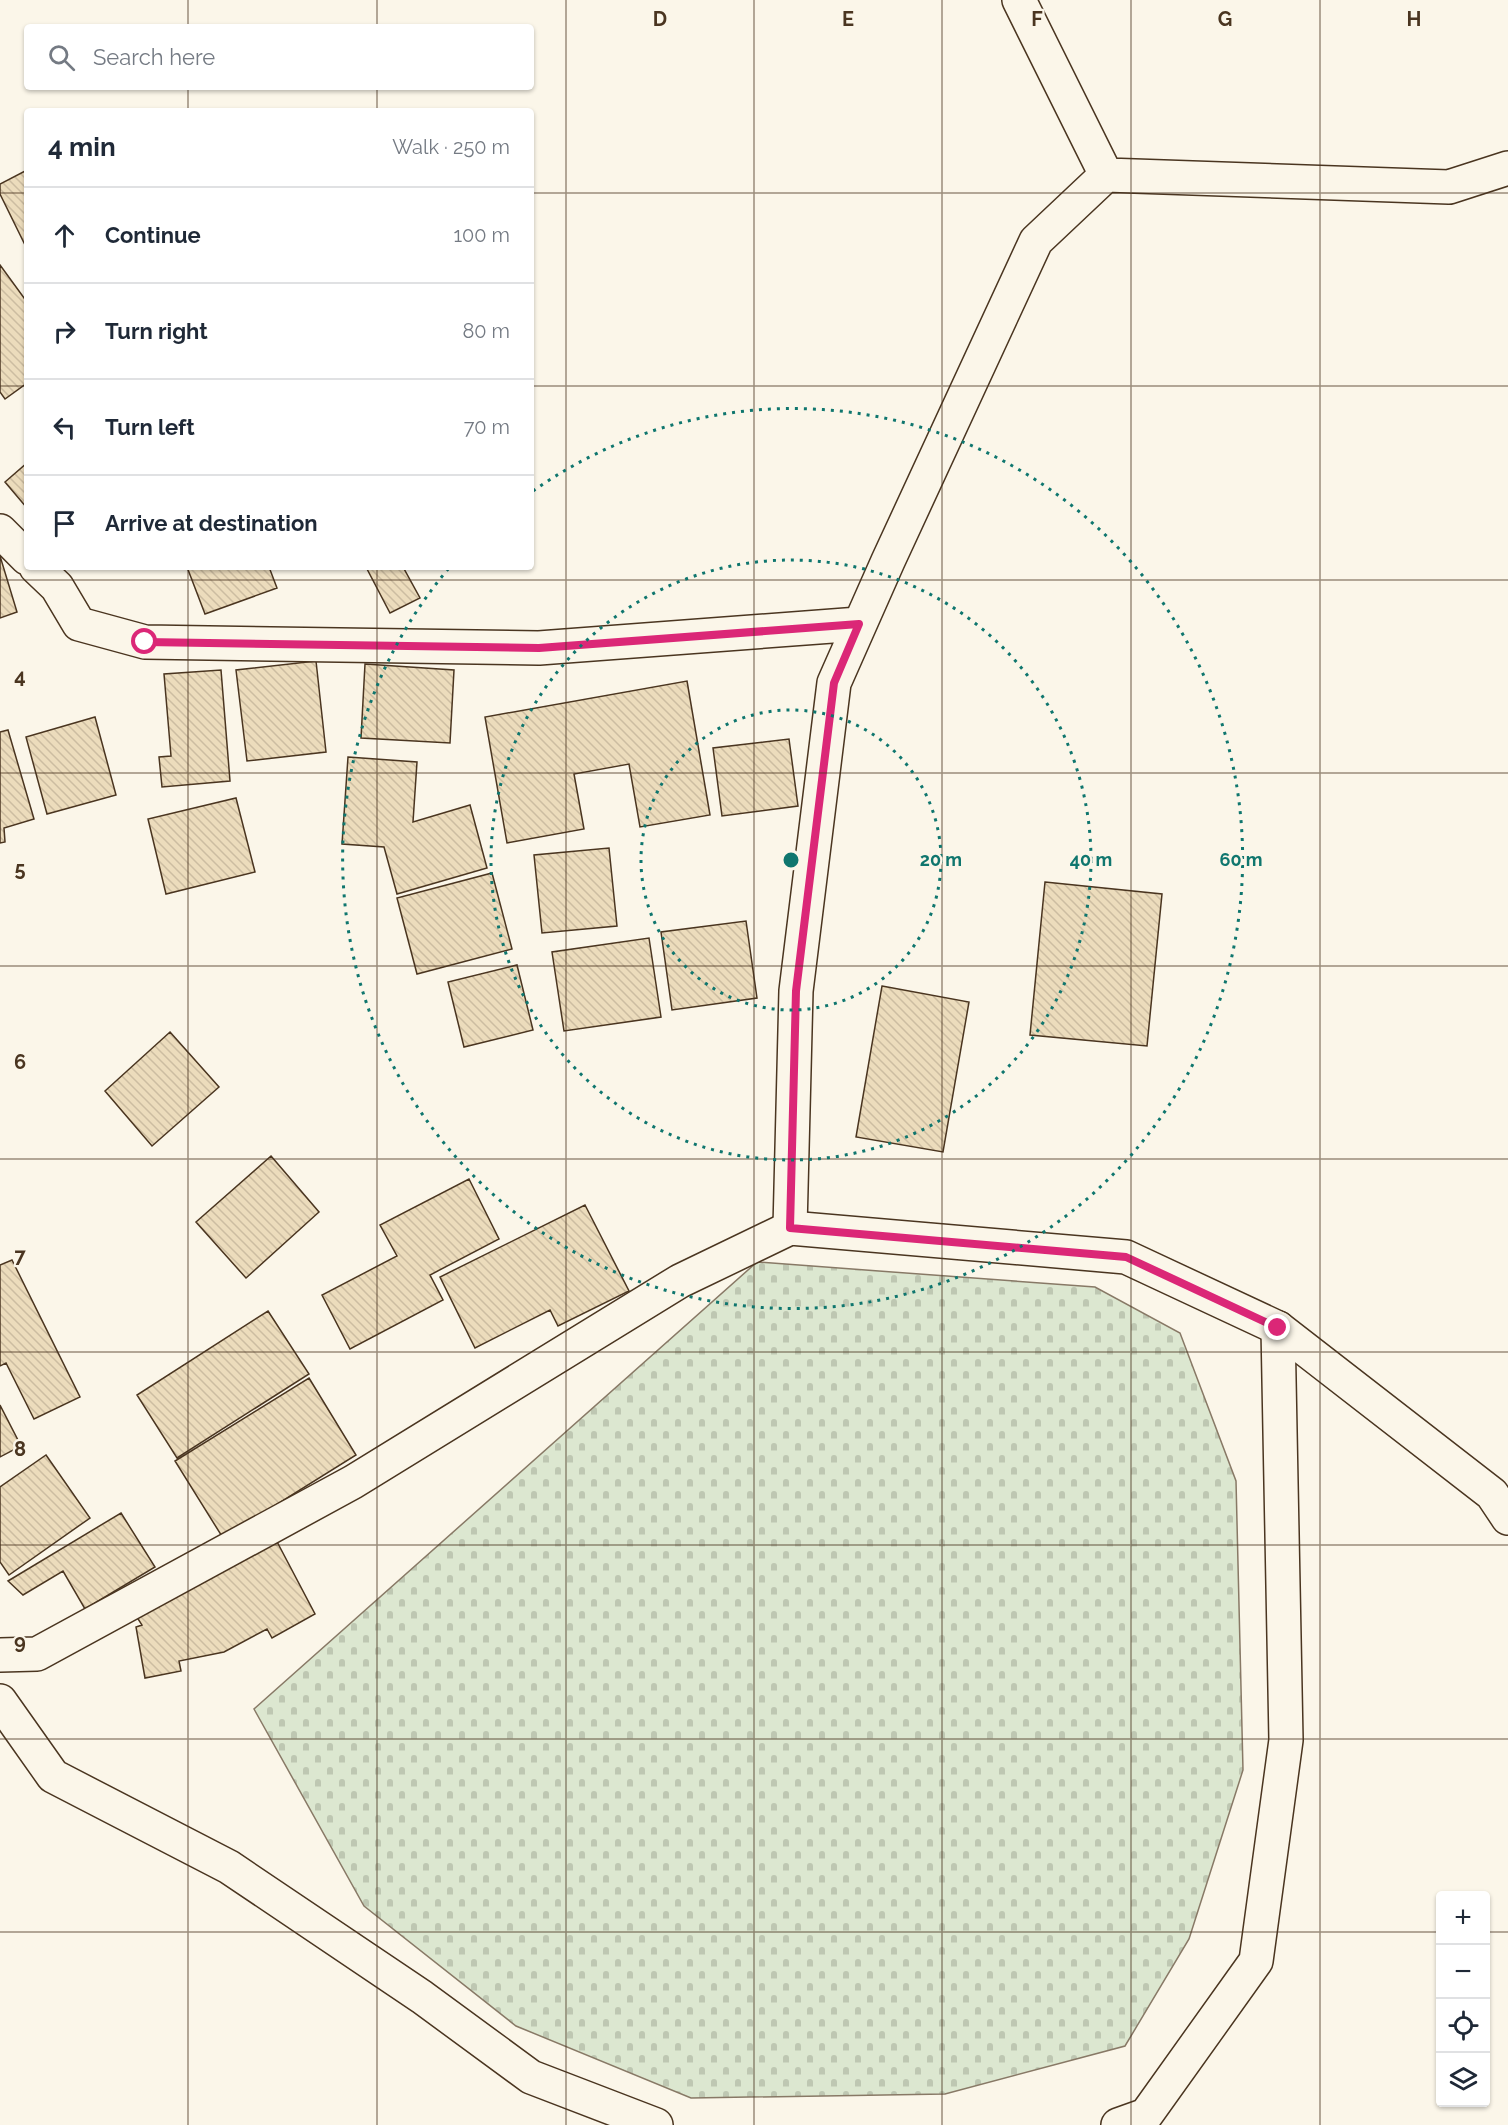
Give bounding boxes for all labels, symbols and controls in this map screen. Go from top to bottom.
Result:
text: D [653,7,667,31]
text: E [842,7,854,31]
text: F [1031,7,1043,31]
text: G [1218,7,1232,31]
text: H [1407,7,1421,31]
search box [24,24,534,90]
icon: search [45,41,78,74]
text: Search here [93,44,215,70]
text: 4 min [48,132,116,162]
text: Walk · 250 m [392,135,510,159]
icon: ahead [48,219,81,252]
text: Continue [105,222,201,248]
text: 100 m [453,223,510,247]
icon: right [48,315,81,348]
text: Turn right [105,318,208,344]
text: 80 m [462,319,510,343]
icon: left [48,411,81,444]
text: Turn left [105,414,195,440]
text: 70 m [464,415,510,439]
icon: arrive [48,507,81,540]
text: Arrive at destination [105,510,318,536]
route start [131,628,157,654]
text: 4 [14,664,26,688]
text: 20 m [920,849,962,870]
text: 40 m [1070,849,1112,870]
text: 60 m [1219,849,1263,870]
centre of rings [781,850,801,870]
text: 5 [14,857,26,881]
text: 6 [14,1050,26,1074]
text: 7 [14,1244,26,1268]
route end [1264,1314,1290,1340]
text: 8 [14,1437,26,1461]
text: 9 [14,1630,26,1654]
map controls [1436,1891,1490,2107]
button: + [1436,1891,1490,1945]
button: − [1436,1945,1490,1999]
button: locate [1436,1999,1490,2053]
button: layers [1436,2053,1490,2107]

